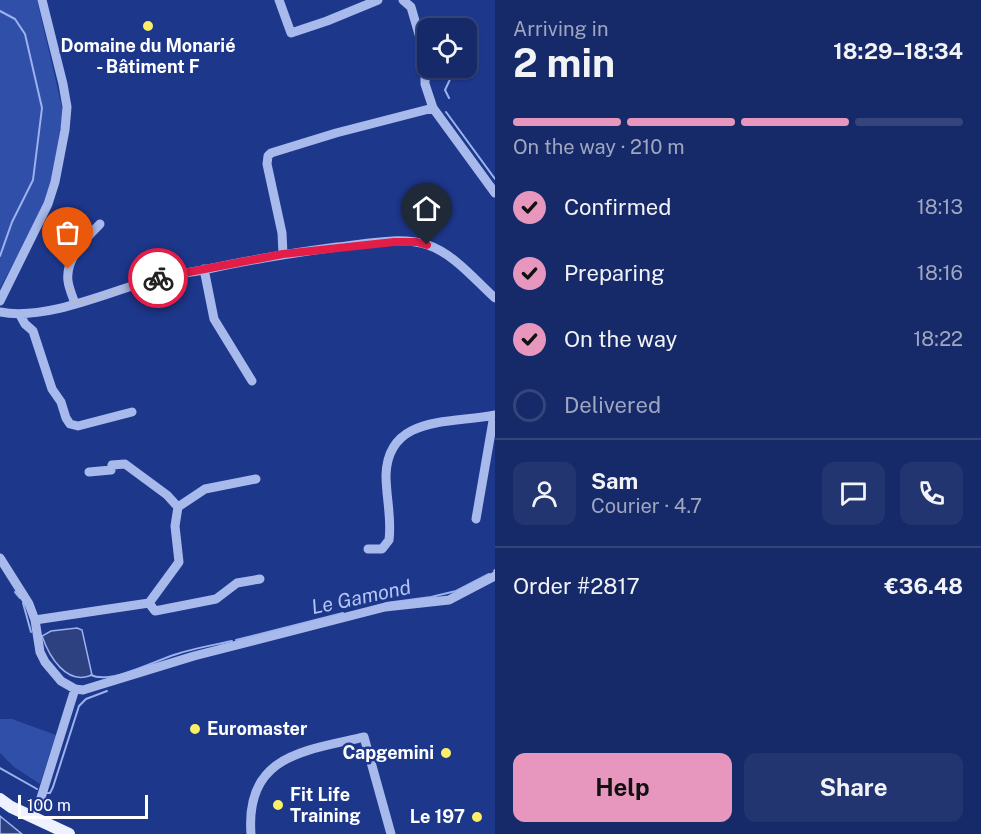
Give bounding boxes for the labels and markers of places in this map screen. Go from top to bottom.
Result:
marker: Domaine du Monarié - Bâtiment F [141,19,155,33]
place label: Domaine du Monarié - Bâtiment F [60,35,236,77]
pin [401,183,452,245]
pin [42,207,93,269]
place label: Euromaster [207,718,308,739]
marker: Euromaster [188,722,202,736]
place label: Capgemini [342,742,434,763]
marker: Capgemini [439,746,453,760]
place label: Fit Life Training [290,784,361,826]
marker: Fit Life Training [271,798,285,812]
place label: Le 197 [410,806,465,827]
marker: Le 197 [470,810,484,824]

